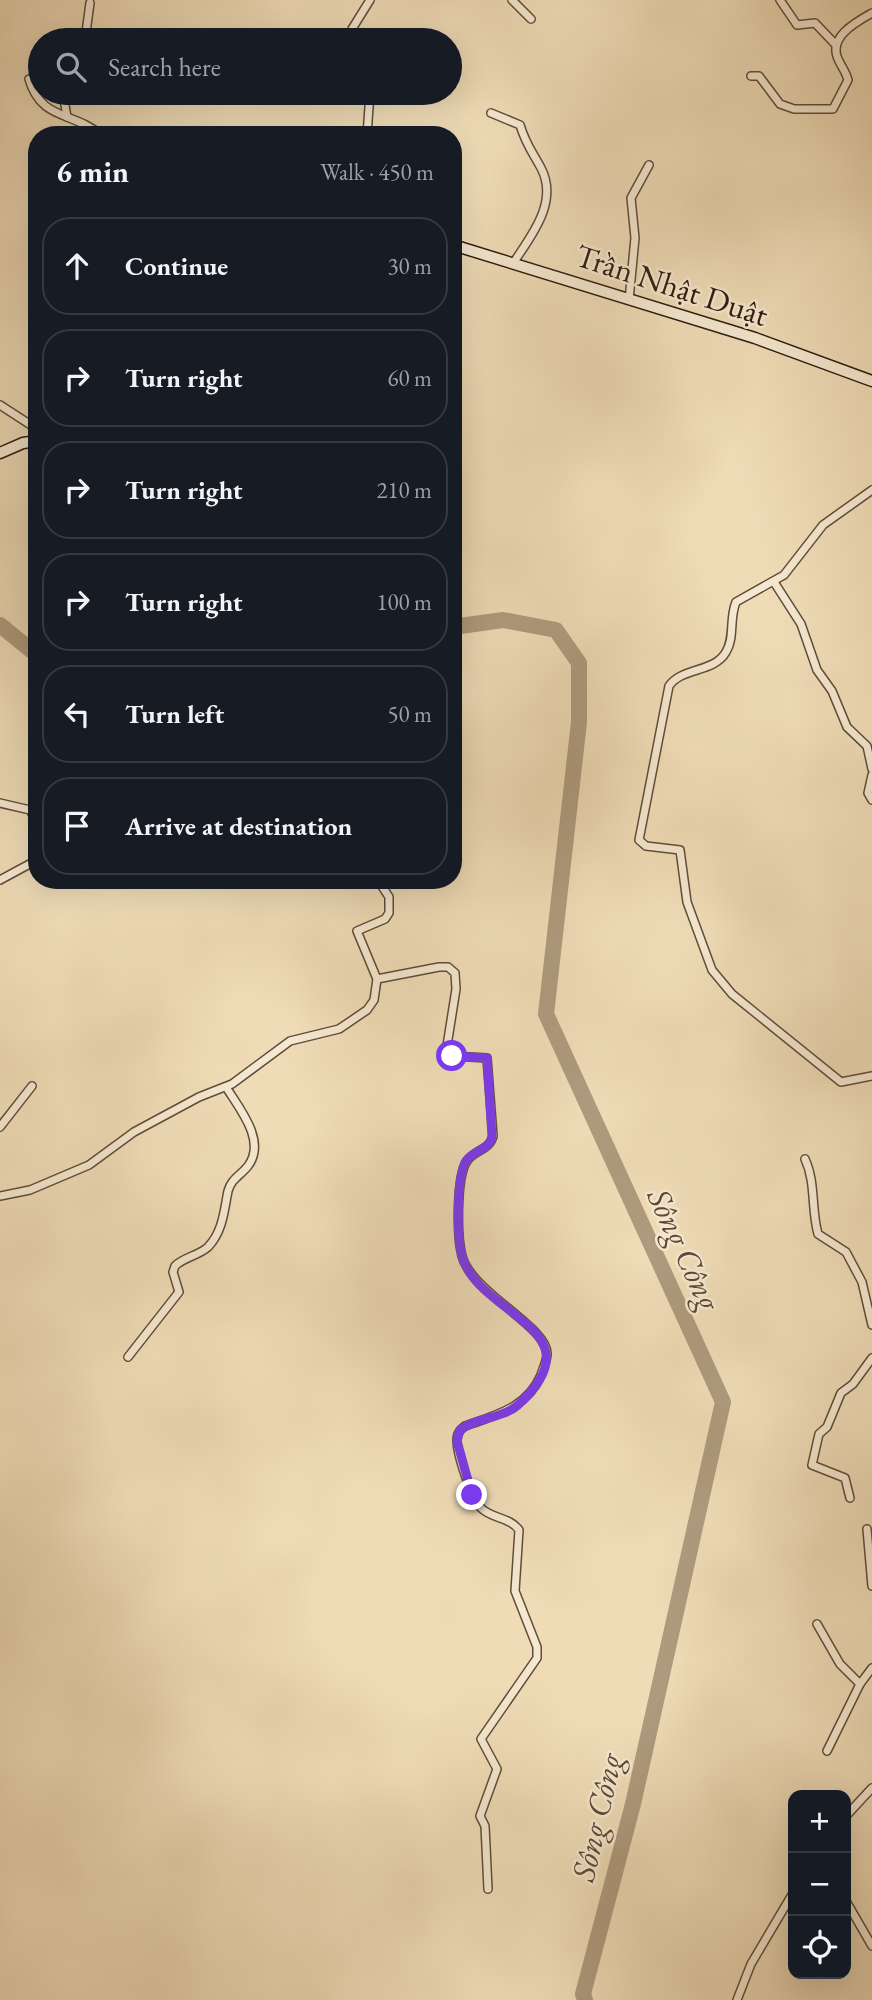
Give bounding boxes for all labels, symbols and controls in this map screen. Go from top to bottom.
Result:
search box [28,28,462,105]
icon: search [52,48,90,86]
text: Search here [108,50,221,84]
text: 6 min [56,152,129,191]
text: Walk · 450 m [320,157,434,187]
street label: Trần Nhật Duật [570,234,774,336]
icon: ahead [58,247,96,285]
text: Continue [125,249,228,283]
text: 30 m [387,251,432,281]
icon: right [58,359,96,397]
text: Turn right [125,361,243,395]
text: 60 m [387,363,432,393]
icon: right [58,471,96,509]
text: Turn right [125,473,243,507]
text: 210 m [376,475,432,505]
icon: right [58,583,96,621]
text: Turn right [125,585,243,619]
text: 100 m [376,587,432,617]
icon: left [58,695,96,733]
text: Turn left [125,697,224,731]
text: 50 m [387,699,432,729]
icon: arrive [58,807,96,845]
text: Arrive at destination [125,809,352,843]
route start [436,1040,467,1071]
water label: Sông Công [637,1180,732,1318]
route end [456,1479,487,1510]
water label: Sông Công [561,1748,632,1886]
map controls [788,1790,851,1979]
button: + [788,1790,851,1853]
button: − [788,1853,851,1916]
button: locate [788,1916,851,1979]

